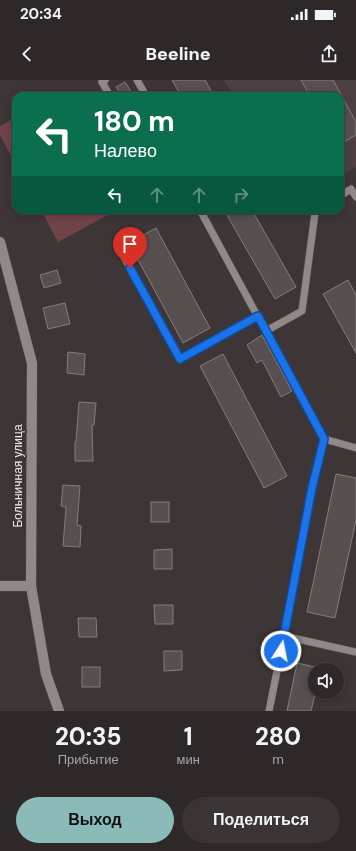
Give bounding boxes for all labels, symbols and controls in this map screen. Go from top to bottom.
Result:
text: 20:34 [20,4,62,24]
text: Beeline [145,42,211,66]
icon: back [16,43,38,65]
icon: share [318,43,340,65]
text: 180 m [94,103,175,140]
icon: left [28,108,80,160]
text: Налево [94,139,157,163]
icon: left [104,184,126,206]
icon: ahead [146,184,168,206]
icon: ahead [188,184,210,206]
icon: right [230,184,252,206]
pin [113,227,147,268]
icon: arrive [119,233,141,255]
street label: Больничная улица [10,424,26,528]
position arrow [260,630,302,672]
map controls [308,663,344,699]
button: sound [308,663,344,699]
text: 20:35 [55,721,121,752]
text: 1 [184,721,193,752]
text: 280 [255,721,301,752]
text: Прибытие [58,751,119,768]
text: мин [177,751,200,768]
text: m [272,751,284,768]
button: Выход [16,797,174,843]
button: Поделиться [182,797,340,843]

